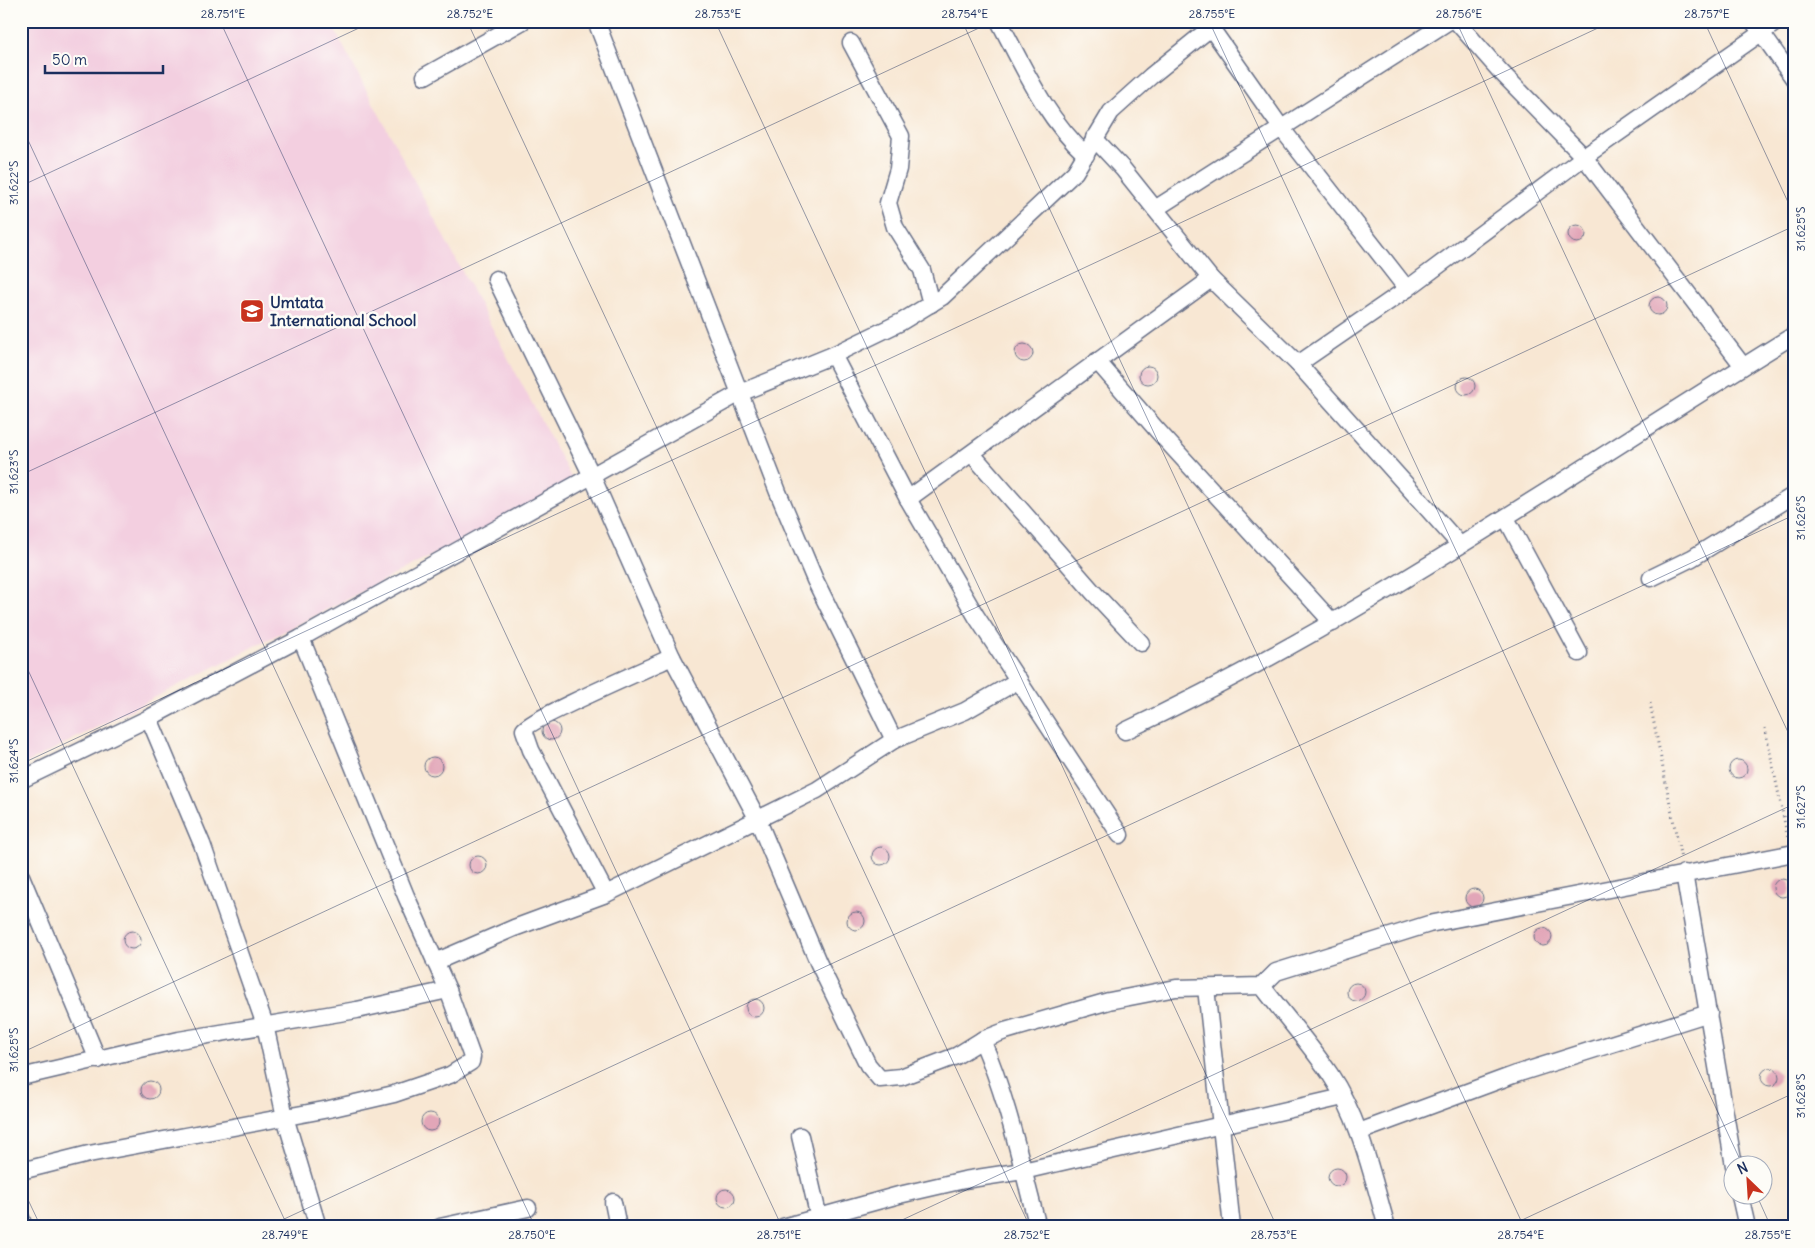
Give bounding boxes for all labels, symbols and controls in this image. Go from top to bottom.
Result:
text: 28.751°E [201,6,245,21]
text: 28.752°E [447,6,493,21]
text: 28.753°E [695,6,741,21]
text: 28.754°E [942,6,988,21]
text: 28.755°E [1189,6,1235,21]
text: 28.756°E [1436,6,1482,21]
text: 28.757°E [1684,6,1730,21]
scale bar [45,42,162,74]
text: 50 m [52,50,87,69]
text: 31.622°S [6,160,21,205]
text: 31.625°S [1793,206,1808,252]
place label: Umtata International School [270,292,416,330]
school or university icon: Umtata International School [239,298,265,324]
text: 31.623°S [6,449,21,494]
text: 31.626°S [1793,495,1808,541]
text: 31.624°S [6,738,21,783]
text: 31.627°S [1793,785,1808,829]
text: 31.625°S [6,1027,21,1073]
text: 31.628°S [1793,1073,1808,1119]
north arrow [1722,1156,1772,1206]
text: N [1734,1158,1751,1178]
text: 28.749°E [262,1227,308,1242]
text: 28.750°E [508,1227,556,1242]
text: 28.751°E [757,1227,801,1242]
text: 28.752°E [1004,1227,1050,1242]
text: 28.753°E [1251,1227,1297,1242]
text: 28.754°E [1498,1227,1544,1242]
text: 28.755°E [1745,1227,1791,1242]

